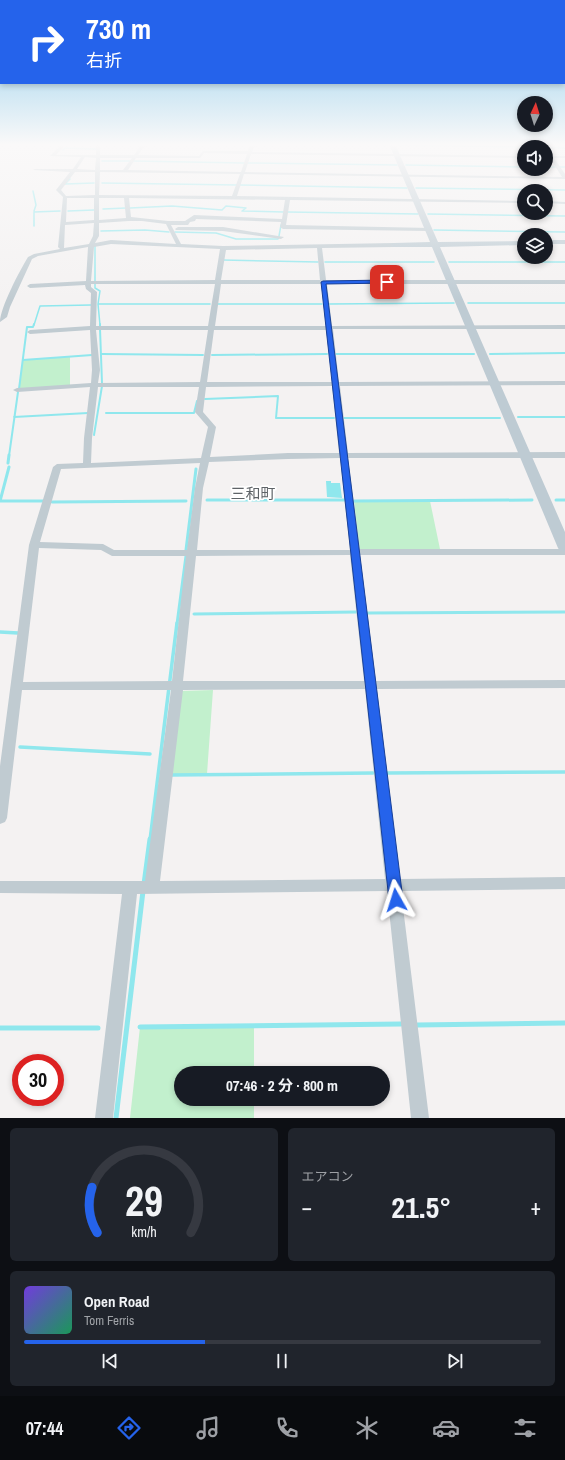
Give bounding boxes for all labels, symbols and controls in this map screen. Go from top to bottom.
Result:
text: 730 m [86,10,151,48]
icon: right [20,16,72,68]
text: 右折 [86,48,122,73]
north arrow [517,96,553,132]
map controls [517,96,553,264]
button: sound [517,140,553,176]
button: search [517,184,553,220]
button: layers [517,228,553,264]
pin [370,265,404,299]
icon: arrive [376,271,398,293]
district label: 三和町 [230,483,276,504]
position arrow [375,879,417,921]
speed limit sign: 30 [12,1054,64,1106]
text: 07:46 · 2 分 · 800 m [226,1075,338,1096]
text: エアコン [302,1168,354,1185]
text: 29 [125,1172,163,1228]
text: 21.5° [391,1187,451,1227]
text: − [302,1192,312,1222]
text: + [530,1192,541,1222]
text: km/h [131,1221,156,1240]
text: Open Road [84,1291,150,1312]
text: Tom Ferris [84,1312,134,1329]
icon: previous [99,1350,121,1372]
icon: pause [271,1350,293,1372]
icon: next [444,1350,466,1372]
icon: directions [115,1414,143,1442]
icon: music [194,1414,222,1442]
icon: phone [273,1414,301,1442]
icon: climate [353,1414,381,1442]
icon: car [432,1414,460,1442]
icon: filters [511,1414,539,1442]
text: 07:44 [26,1416,63,1441]

